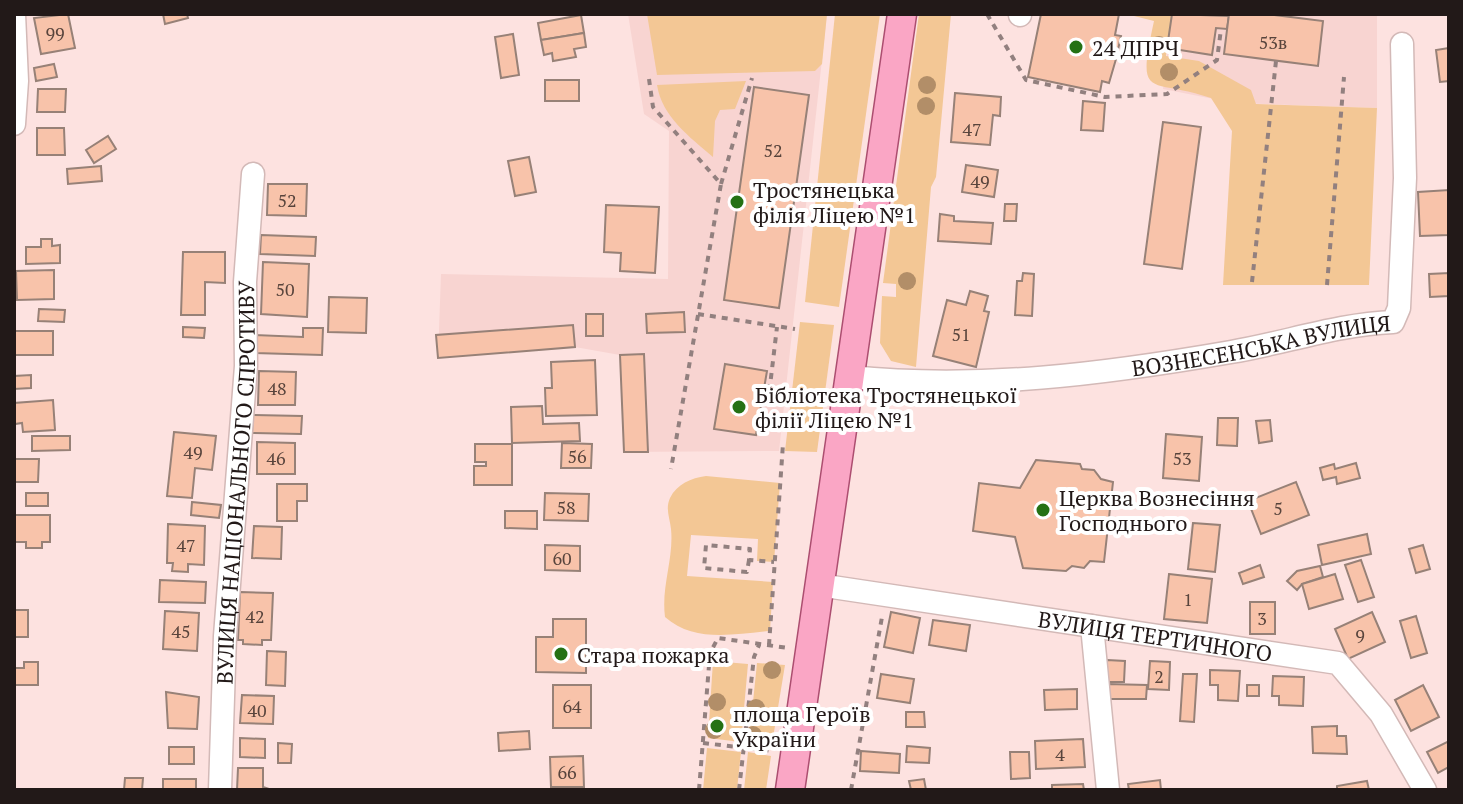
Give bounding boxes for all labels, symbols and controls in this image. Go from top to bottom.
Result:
house number: 99 [45,21,65,45]
house number: 53в [1259,30,1287,54]
place label: 24 ДПРЧ [1092,33,1179,62]
marker: 24 ДПРЧ [1067,38,1085,56]
house number: 47 [962,117,982,141]
house number: 52 [763,138,783,162]
house number: 49 [970,169,990,193]
place label: Тростянецька філія Ліцею №1 [753,175,916,229]
house number: 52 [277,188,297,212]
marker: Тростянецька філія Ліцею №1 [728,193,746,211]
house number: 50 [275,277,295,301]
street label: ВУЛИЦЯ НАЦІОНАЛЬНОГО СПРОТИВУ [209,280,261,685]
street label: ВОЗНЕСЕНСЬКА ВУЛИЦЯ [1130,308,1391,382]
house number: 51 [951,322,971,346]
house number: 48 [267,376,287,400]
place label: Бібліотека Тростянецької філії Ліцею №1 [755,380,1017,434]
marker: Бібліотека Тростянецької філії Ліцею №1 [730,398,748,416]
house number: 49 [183,440,203,464]
house number: 56 [567,444,587,468]
house number: 46 [266,446,286,470]
house number: 53 [1172,446,1192,470]
place label: Церква Вознесіння Господнього [1059,483,1255,537]
house number: 58 [556,495,576,519]
house number: 5 [1273,496,1283,520]
marker: Церква Вознесіння Господнього [1034,501,1052,519]
house number: 47 [176,533,196,557]
house number: 60 [552,546,572,570]
house number: 1 [1183,587,1193,611]
house number: 42 [245,604,265,628]
street label: ВУЛИЦЯ ТЕРТИЧНОГО [1036,604,1274,667]
house number: 3 [1257,606,1267,630]
house number: 45 [171,619,191,643]
house number: 9 [1355,623,1365,647]
place label: Стара пожарка [577,640,729,669]
marker: Стара пожарка [552,645,570,663]
house number: 2 [1154,664,1164,688]
house number: 64 [562,694,582,718]
house number: 40 [247,698,267,722]
place label: площа Героїв України [733,699,871,753]
marker: площа Героїв України [708,717,726,735]
house number: 4 [1055,742,1065,766]
house number: 66 [557,760,577,784]

